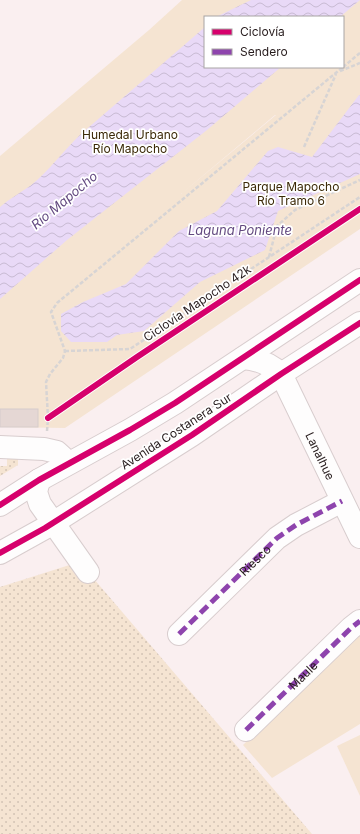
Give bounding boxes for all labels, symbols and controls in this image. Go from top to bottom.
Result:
legend [204,16,344,68]
text: Ciclovía [240,24,285,39]
text: Sendero [240,44,288,59]
park label: Humedal Urbano Río Mapocho [82,127,178,156]
water label: Río Mapocho [28,168,100,232]
park label: Parque Mapocho Río Tramo 6 [243,179,339,208]
water label: Laguna Poniente [188,222,292,238]
street label: Ciclovía Mapocho 42k [140,261,254,345]
street label: Avenida Costanera Sur [118,389,235,473]
street label: Lanalhue [303,429,339,482]
street label: Riesco [236,541,274,578]
street label: Maule [285,658,320,692]

